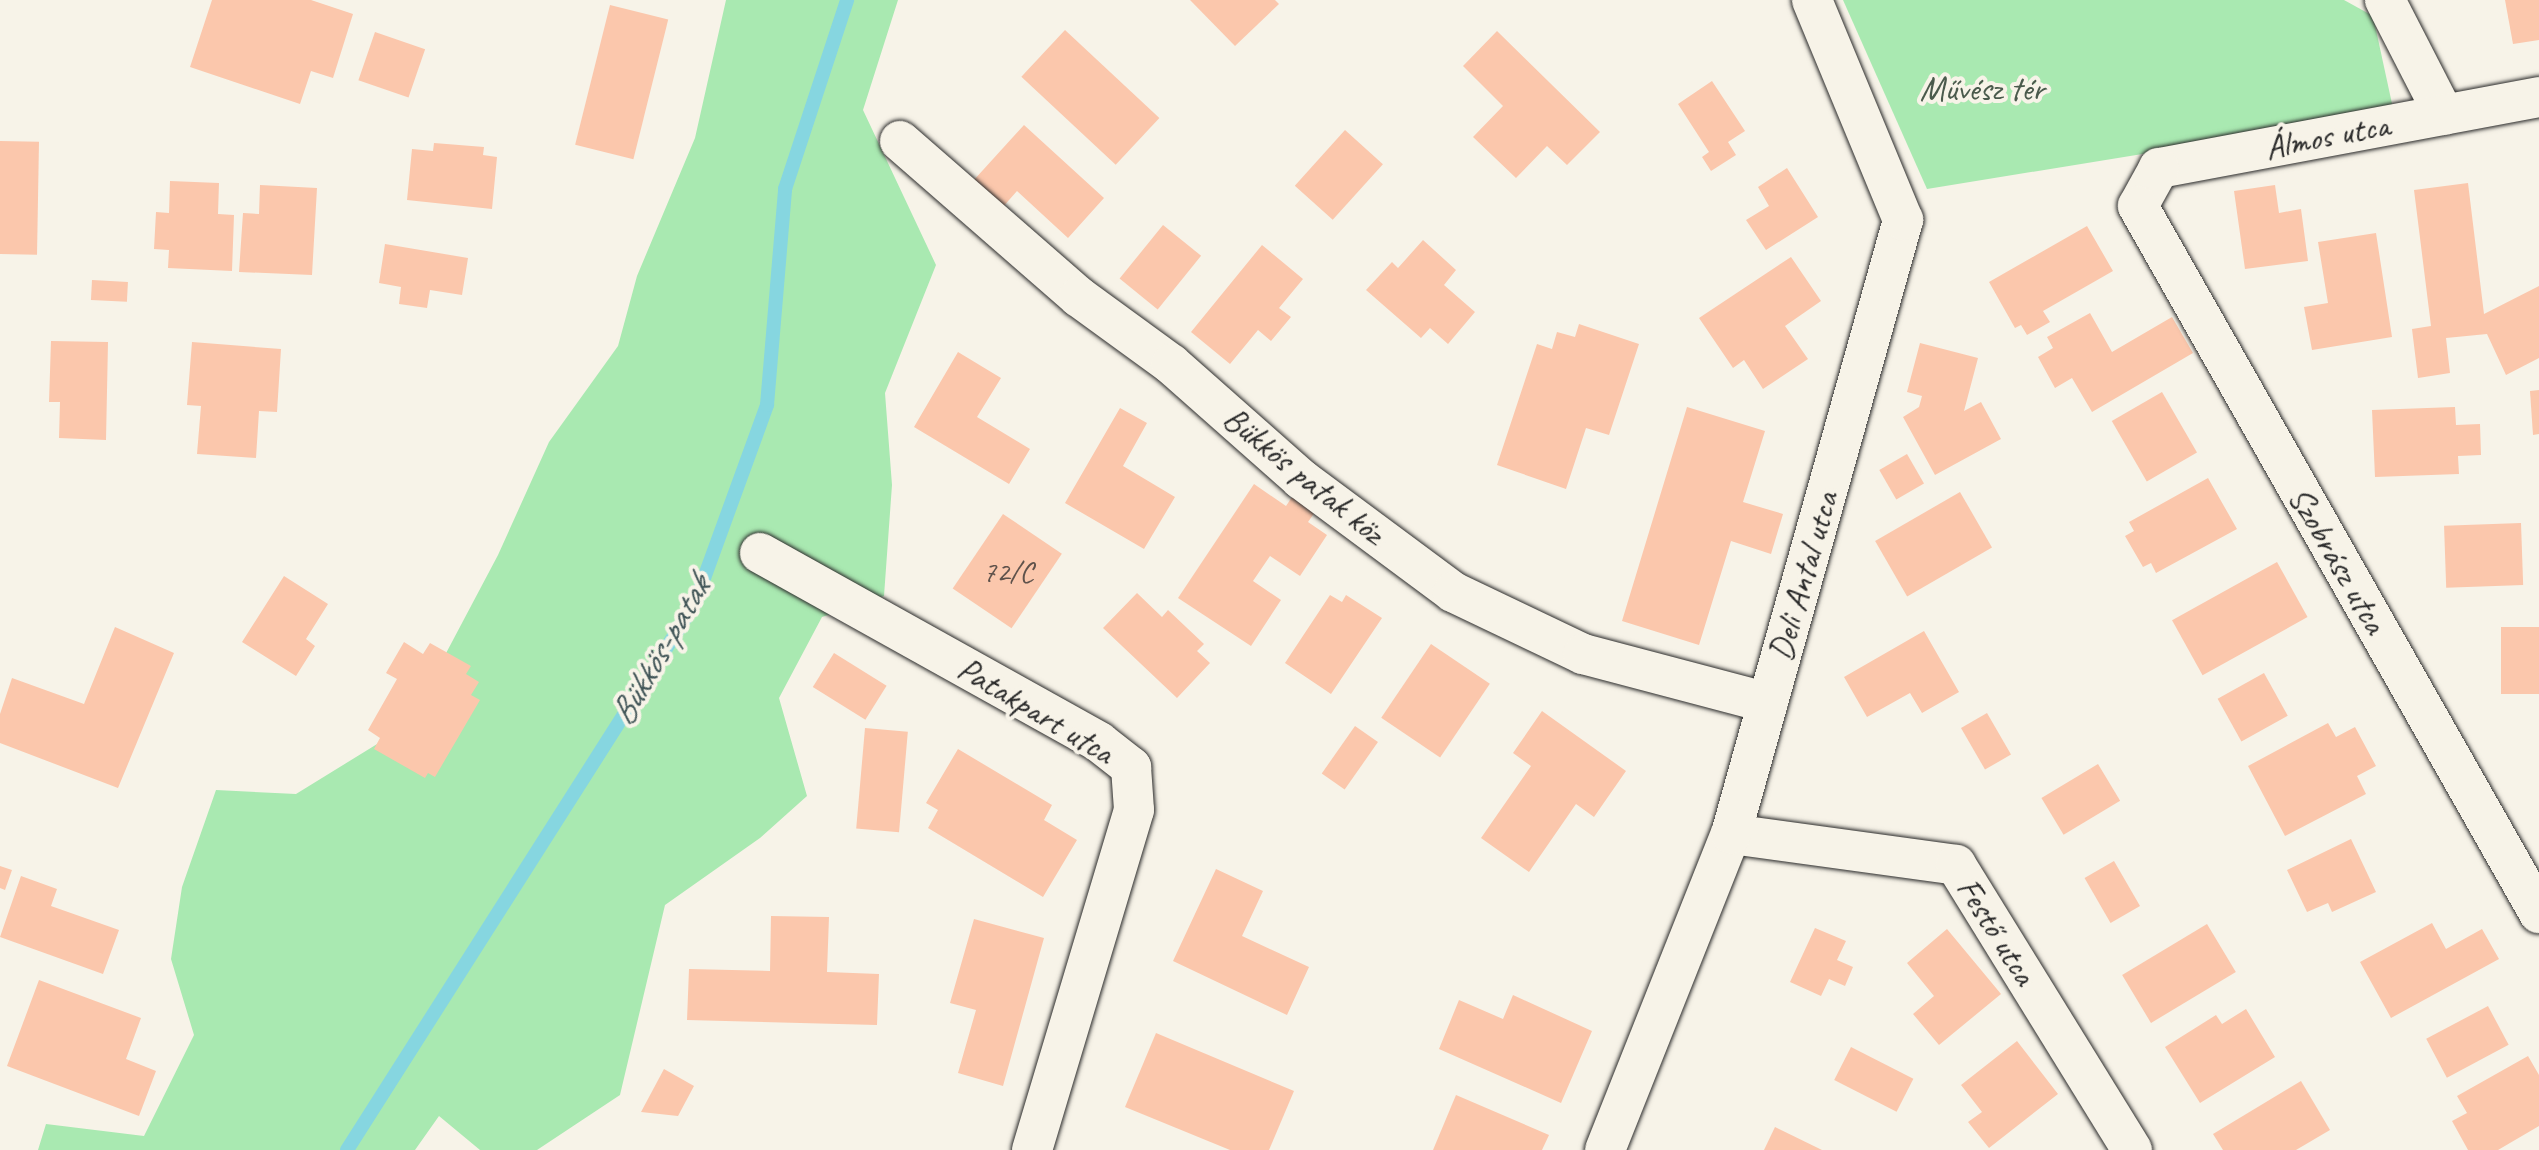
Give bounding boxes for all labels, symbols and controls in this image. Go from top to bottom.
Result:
park label: Művész tér [1920,69,2044,109]
street label: Álmos utca [2262,104,2392,168]
street label: Bükkös patak köz [1215,398,1393,552]
street label: Szobrász utca [2280,480,2396,640]
street label: Deli Antal utca [1760,487,1846,665]
house number: 72/C [982,553,1034,589]
water label: Bükkös-patak [600,569,720,733]
street label: Patakpart utca [951,648,1121,772]
street label: Festő utca [1948,870,2046,992]

